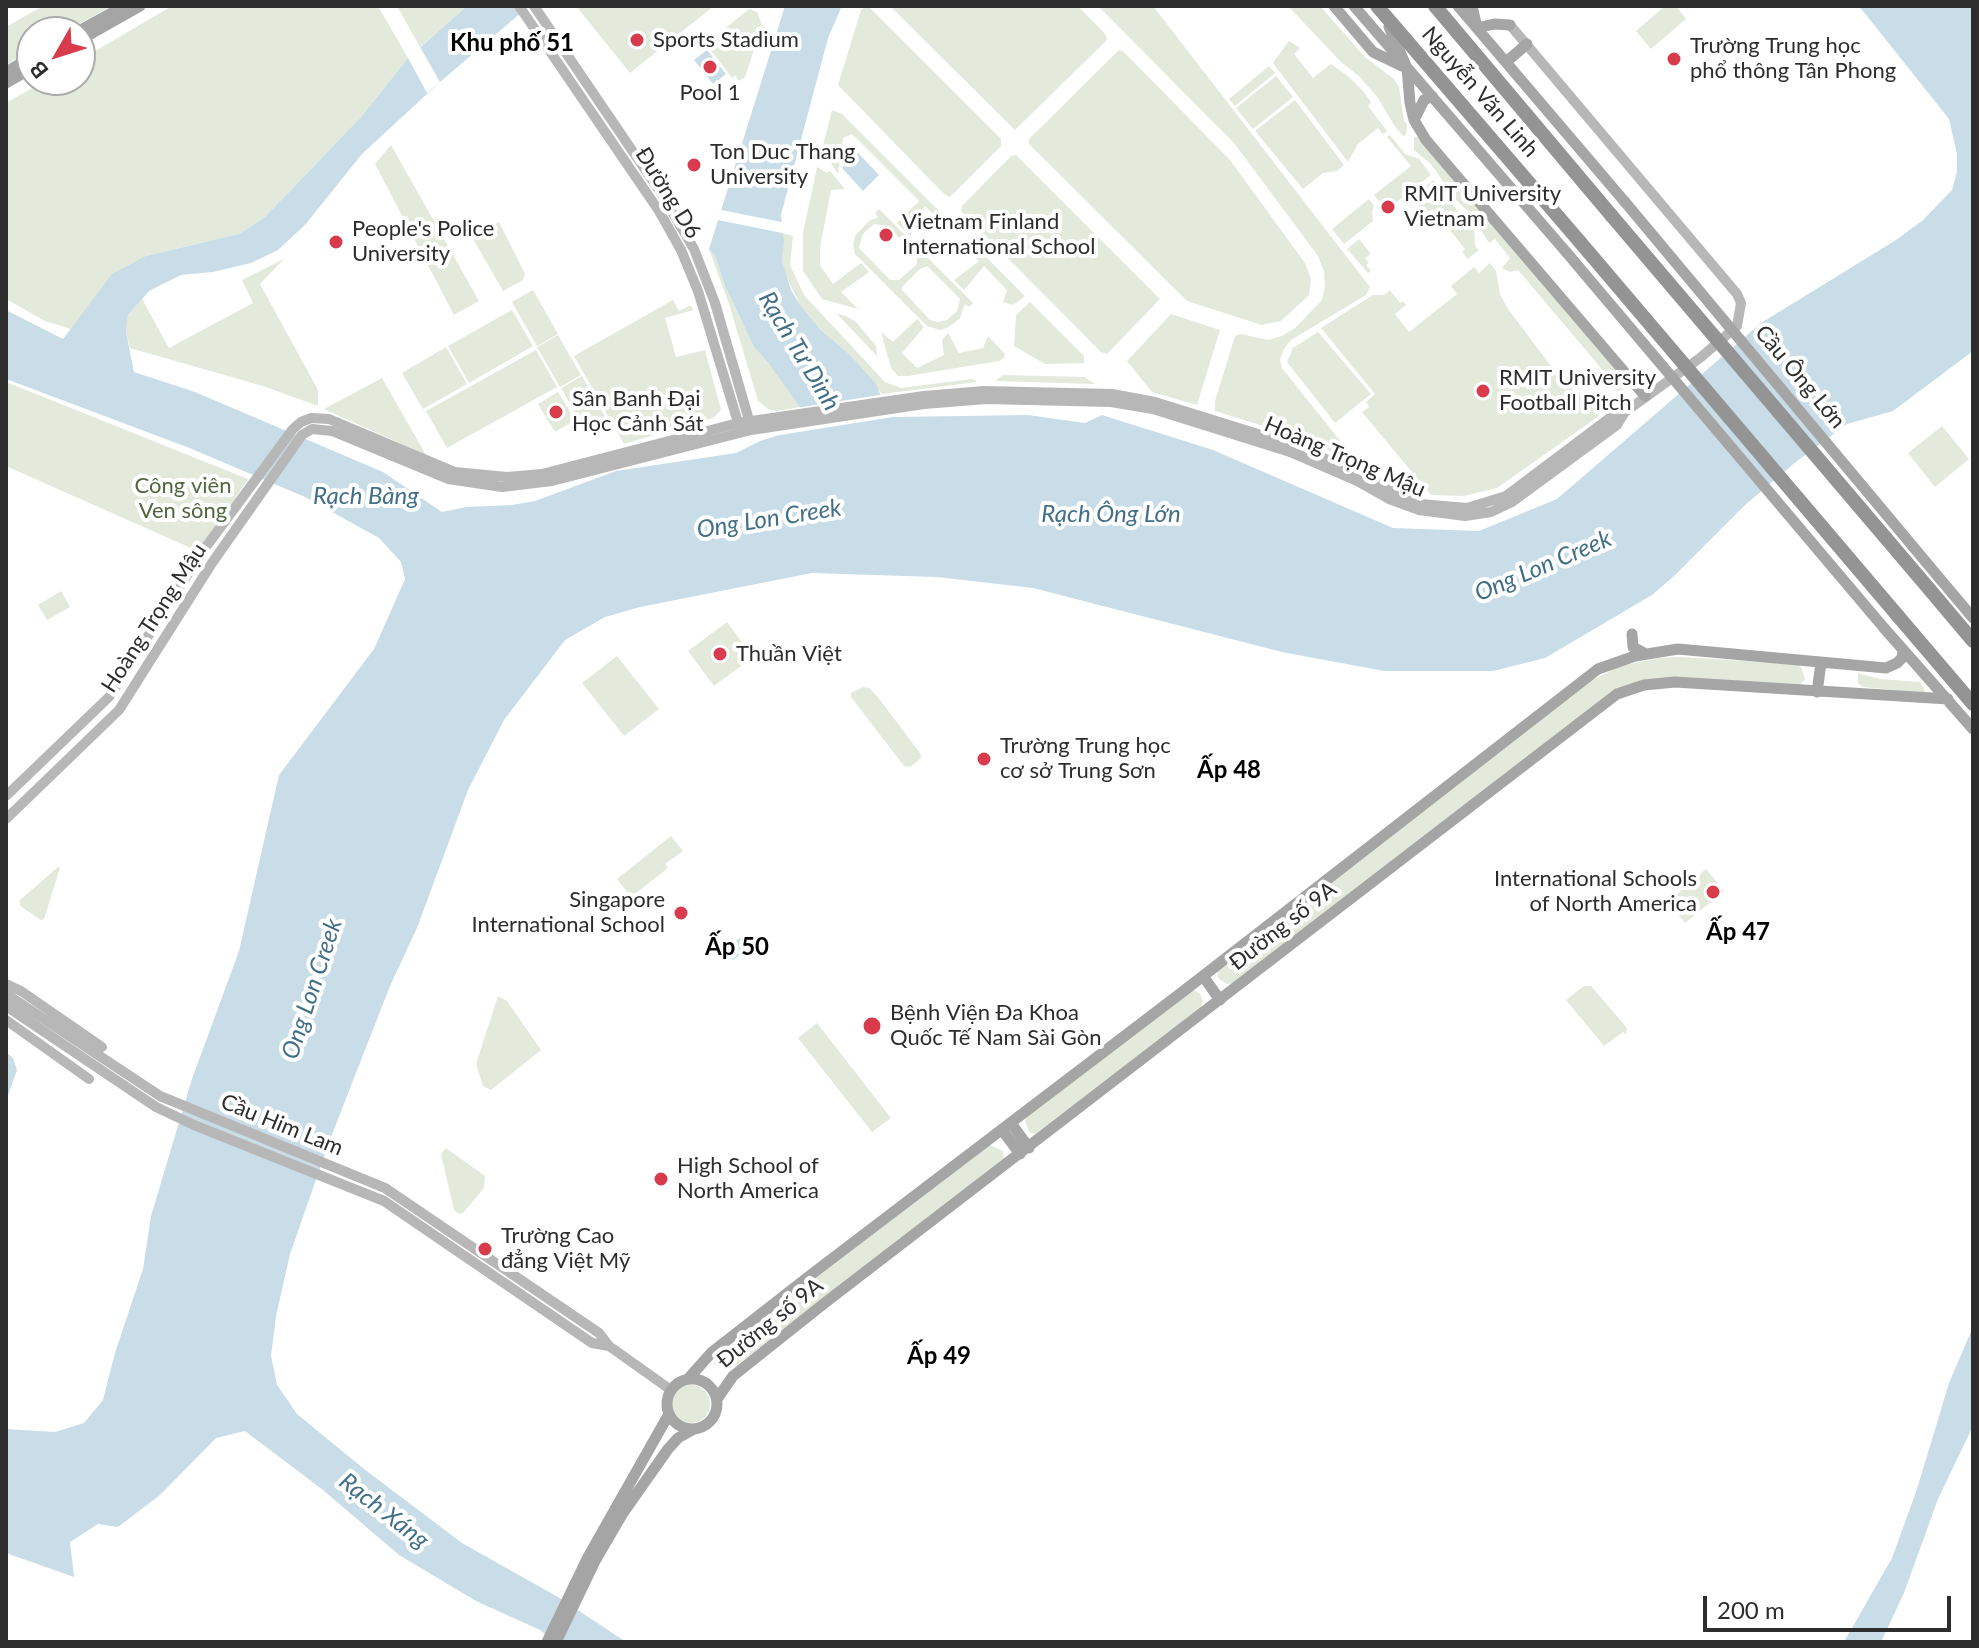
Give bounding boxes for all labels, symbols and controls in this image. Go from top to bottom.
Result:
north arrow [16,16,96,96]
street label: Nguyễn Văn Linh [1416,21,1544,163]
place label: Sports Stadium [653,27,799,53]
district label: Khu phố 51 [450,29,574,57]
marker: Sports Stadium [628,31,646,49]
place label: Trường Trung học phổ thông Tân Phong [1690,33,1896,84]
marker: Trường Trung học phổ thông Tân Phong [1665,50,1683,68]
text: B [23,56,54,84]
marker: Pool 1 [701,58,719,76]
place label: Pool 1 [679,80,741,106]
place label: Ton Duc Thang University [710,139,855,190]
street label: Đường D6 [630,142,706,244]
marker: Ton Duc Thang University [685,156,703,174]
place label: RMIT University Vietnam [1404,181,1561,232]
marker: RMIT University Vietnam [1379,198,1397,216]
place label: Vietnam Finland International School [902,209,1095,260]
place label: People's Police University [352,216,494,268]
marker: Vietnam Finland International School [877,226,895,244]
marker: People's Police University [327,233,345,251]
water label: Rạch Tư Dinh [752,286,846,416]
street label: Cầu Ông Lớn [1749,320,1851,434]
place label: RMIT University Football Pitch [1499,365,1656,416]
marker: RMIT University Football Pitch [1474,382,1492,400]
place label: Sân Banh Đại Học Cảnh Sát [572,386,703,438]
marker: Sân Banh Đại Học Cảnh Sát [547,403,565,421]
street label: Hoàng Trọng Mậu [1260,411,1430,503]
park label: Công viên Ven sông [135,473,231,524]
water label: Rạch Bàng [313,482,419,510]
water label: Ong Lon Creek [695,493,843,545]
water label: Rạch Ông Lớn [1041,500,1181,528]
water label: Ong Lon Creek [1470,524,1616,608]
street label: Hoàng Trọng Mậu [96,538,212,698]
place label: Thuần Việt [736,641,842,667]
marker: Thuần Việt [711,645,729,663]
place label: Trường Trung học cơ sở Trung Sơn [1000,733,1171,784]
marker: Trường Trung học cơ sở Trung Sơn [975,750,993,768]
district label: Ấp 48 [1197,756,1261,784]
place label: International Schools of North America [1494,866,1697,918]
street label: Đường số 9A [1224,876,1342,976]
marker: International Schools of North America [1704,883,1722,901]
place label: Singapore International School [472,887,665,938]
marker: Singapore International School [672,904,690,922]
water label: Ong Lon Creek [276,915,348,1063]
district label: Ấp 47 [1706,918,1770,946]
district label: Ấp 50 [705,933,769,961]
place label: Bệnh Viện Đa Khoa Quốc Tế Nam Sài Gòn [890,1000,1102,1052]
marker: Bệnh Viện Đa Khoa Quốc Tế Nam Sài Gòn [861,1015,883,1037]
street label: Cầu Him Lam [217,1089,347,1161]
place label: High School of North America [677,1153,819,1204]
marker: High School of North America [652,1170,670,1188]
place label: Trường Cao đẳng Việt Mỹ [501,1223,630,1274]
marker: Trường Cao đẳng Việt Mỹ [476,1240,494,1258]
street label: Đường số 9A [712,1272,828,1374]
district label: Ấp 49 [907,1342,971,1370]
water label: Rạch Xáng [334,1467,434,1555]
scale bar [1707,1580,1955,1630]
text: 200 m [1717,1595,1785,1624]

